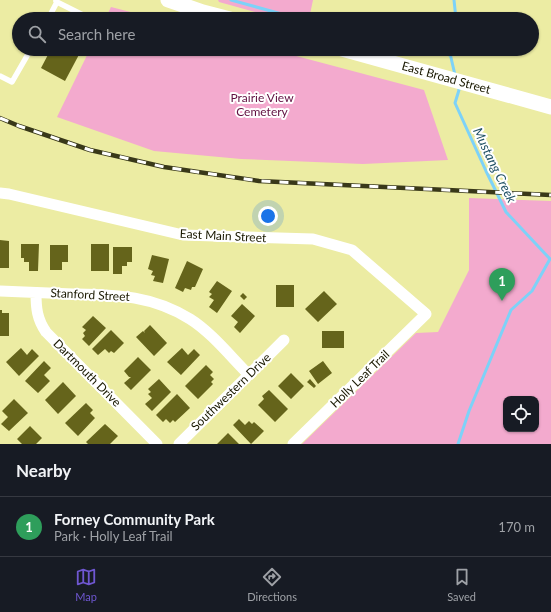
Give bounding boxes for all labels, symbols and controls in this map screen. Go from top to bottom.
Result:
search box [12,12,539,56]
icon: search [26,23,48,45]
text: Search here [58,25,135,43]
street label: East Broad Street [400,58,493,97]
park label: Prairie View Cemetery [230,90,294,119]
water label: Mustang Creek [470,125,520,206]
your location [258,206,278,226]
street label: East Main Street [179,226,267,245]
pin: 1 [489,268,515,301]
street label: Stanford Street [50,285,131,304]
street label: Dartmouth Drive [50,336,124,410]
street label: Holly Leaf Trail [327,347,392,411]
street label: Southwestern Drive [188,350,274,434]
map controls [503,396,539,432]
button: locate [503,396,539,432]
text: Nearby [16,460,71,481]
text: Forney Community Park [54,510,215,528]
text: 1 [25,519,33,535]
text: 170 m [498,519,535,535]
text: Park · Holly Leaf Trail [54,528,173,544]
tab: Map [75,566,97,603]
tab: Directions [247,566,297,603]
tab: Saved [447,566,476,603]

